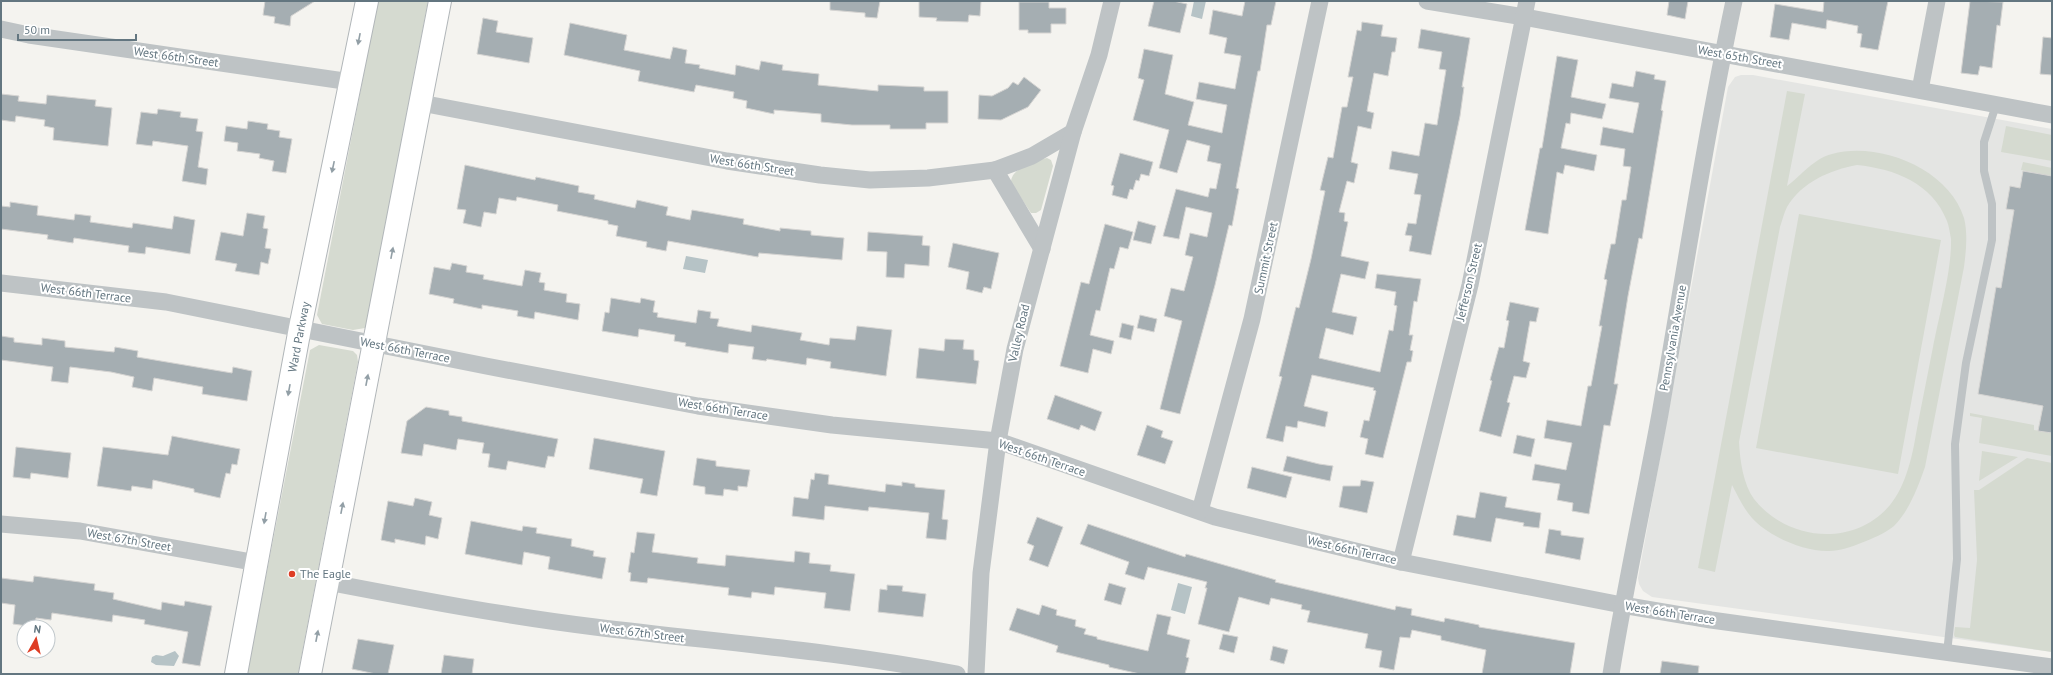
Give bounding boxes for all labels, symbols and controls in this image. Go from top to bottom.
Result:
scale bar [18,16,136,42]
text: 50 m [24,22,50,37]
one-way arrow [356,33,362,45]
street label: West 65th Street [1697,42,1783,71]
street label: West 66th Street [133,43,219,70]
street label: West 66th Street [709,150,795,179]
one-way arrow [330,161,336,173]
street label: Summit Street [1251,220,1280,295]
street label: Jefferson Street [1452,242,1485,323]
one-way arrow [389,247,395,259]
street label: West 66th Terrace [40,280,132,305]
street label: Pennsylvania Avenue [1656,284,1689,392]
street label: Ward Parkway [284,300,313,373]
street label: Valley Road [1004,303,1032,364]
street label: West 66th Terrace [359,333,451,366]
one-way arrow [364,374,370,387]
one-way arrow [285,384,291,396]
street label: West 66th Terrace [677,394,769,423]
street label: West 66th Terrace [997,436,1088,479]
one-way arrow [339,502,345,514]
one-way arrow [262,512,268,524]
street label: West 67th Street [86,525,172,554]
street label: West 66th Terrace [1306,532,1398,567]
place label: The Eagle [300,566,351,581]
marker: The Eagle [287,569,297,579]
street label: West 66th Terrace [1624,598,1716,627]
north arrow [16,619,56,659]
street label: West 67th Street [599,620,685,645]
text: N [33,622,42,637]
one-way arrow [315,630,321,642]

